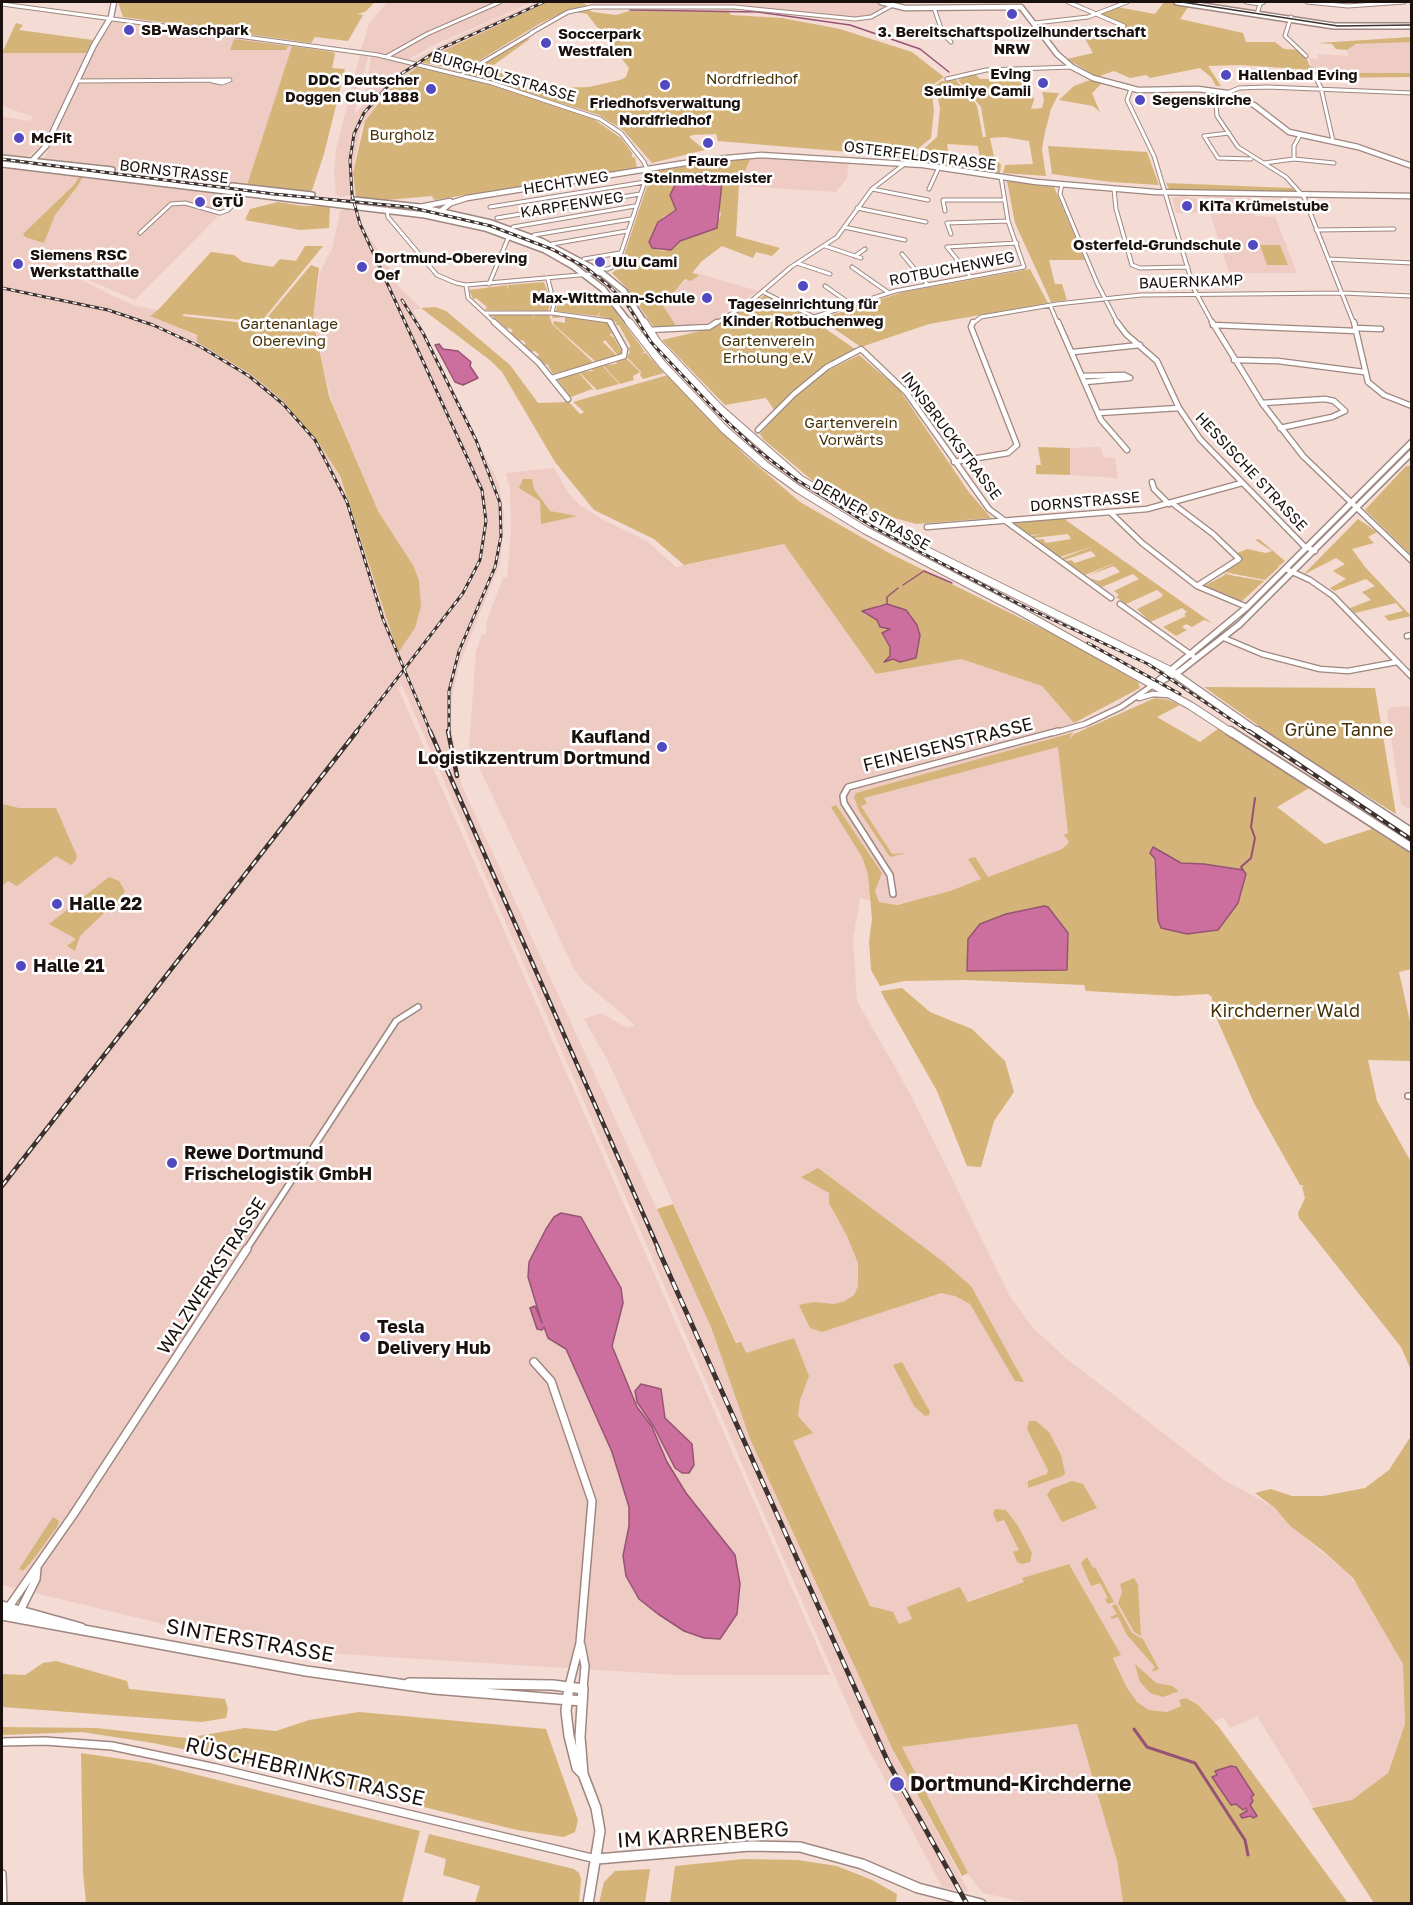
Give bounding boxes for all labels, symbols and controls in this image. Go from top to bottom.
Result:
marker: 3. Bereitschaftspolizeihundertschaft NRW [1005,7,1019,21]
place label: SB-Waschpark [141,21,249,39]
marker: SB-Waschpark [122,23,136,37]
place label: 3. Bereitschaftspolizeihundertschaft NRW [878,23,1146,58]
place label: Soccerpark Westfalen [558,25,641,60]
marker: Soccerpark Westfalen [539,36,553,50]
street label: BURGHOLZSTRASSE [430,48,578,106]
place label: Eving Selimiye Camii [924,65,1031,100]
place label: Hallenbad Eving [1238,66,1358,84]
marker: Hallenbad Eving [1219,68,1233,82]
park label: Nordfriedhof [706,70,798,88]
place label: DDC Deutscher Doggen Club 1888 [285,71,419,106]
marker: Eving Selimiye Camii [1036,76,1050,90]
marker: Friedhofsverwaltung Nordfriedhof [658,78,672,92]
marker: DDC Deutscher Doggen Club 1888 [424,82,438,96]
place label: Segenskirche [1152,91,1251,109]
marker: Segenskirche [1133,93,1147,107]
place label: Friedhofsverwaltung Nordfriedhof [589,94,741,129]
park label: Burgholz [370,126,434,144]
place label: McFit [31,129,72,147]
marker: McFit [12,131,26,145]
marker: Faure Steinmetzmeister [701,136,715,150]
street label: OSTERFELDSTRASSE [843,138,997,174]
place label: Faure Steinmetzmeister [644,152,772,187]
street label: BORNSTRASSE [118,156,230,188]
street label: HECHTWEG [522,167,610,199]
street label: KARPFENWEG [519,188,625,222]
place label: GTÜ [212,193,244,211]
marker: GTÜ [193,195,207,209]
place label: KiTa Krümelstube [1199,197,1329,215]
marker: KiTa Krümelstube [1180,199,1194,213]
place label: Osterfeld-Grundschule [1073,236,1241,254]
marker: Osterfeld-Grundschule [1246,238,1260,252]
place label: Siemens RSC Werkstatthalle [30,246,139,281]
street label: ROTBUCHENWEG [888,248,1016,290]
place label: Dortmund-Obereving Oef [374,249,527,284]
place label: Ulu Cami [612,253,677,271]
marker: Ulu Cami [593,255,607,269]
marker: Siemens RSC Werkstatthalle [11,257,25,271]
marker: Dortmund-Obereving Oef [355,260,369,274]
street label: BAUERNKAMP [1138,271,1244,293]
marker: Tageseinrichtung für Kinder Rotbuchenweg [796,279,810,293]
place label: Max-Wittmann-Schule [532,289,695,307]
marker: Max-Wittmann-Schule [700,291,714,305]
place label: Tageseinrichtung für Kinder Rotbuchenweg [723,295,883,330]
park label: Gartenanlage Obereving [240,315,338,350]
park label: Gartenverein Erholung e.V [721,332,815,367]
street label: INNSBRUCKSTRASSE [897,368,1005,504]
street label: HESSISCHE STRASSE [1191,409,1311,535]
park label: Gartenverein Vorwärts [804,414,898,449]
street label: DERNER STRASSE [809,475,933,555]
street label: DORNSTRASSE [1029,488,1141,516]
street label: FEINEISENSTRASSE [861,713,1035,777]
park label: Grüne Tanne [1285,719,1393,741]
place label: Kaufland Logistikzentrum Dortmund [418,726,650,768]
marker: Kaufland Logistikzentrum Dortmund [655,740,669,754]
place label: Halle 22 [69,893,142,915]
marker: Halle 22 [50,897,64,911]
place label: Halle 21 [33,955,104,977]
marker: Halle 21 [14,959,28,973]
park label: Kirchderner Wald [1210,1000,1360,1022]
place label: Rewe Dortmund Frischelogistik GmbH [184,1142,372,1184]
marker: Rewe Dortmund Frischelogistik GmbH [165,1156,179,1170]
street label: WALZWERKSTRASSE [153,1193,271,1359]
place label: Tesla Delivery Hub [377,1316,491,1358]
marker: Tesla Delivery Hub [358,1330,372,1344]
street label: SINTERSTRASSE [164,1614,336,1668]
street label: RÜSCHEBRINKSTRASSE [183,1732,427,1812]
place label: Dortmund-Kirchderne [910,1771,1131,1797]
marker: Dortmund-Kirchderne [888,1775,906,1793]
street label: IM KARRENBERG [616,1816,790,1854]

